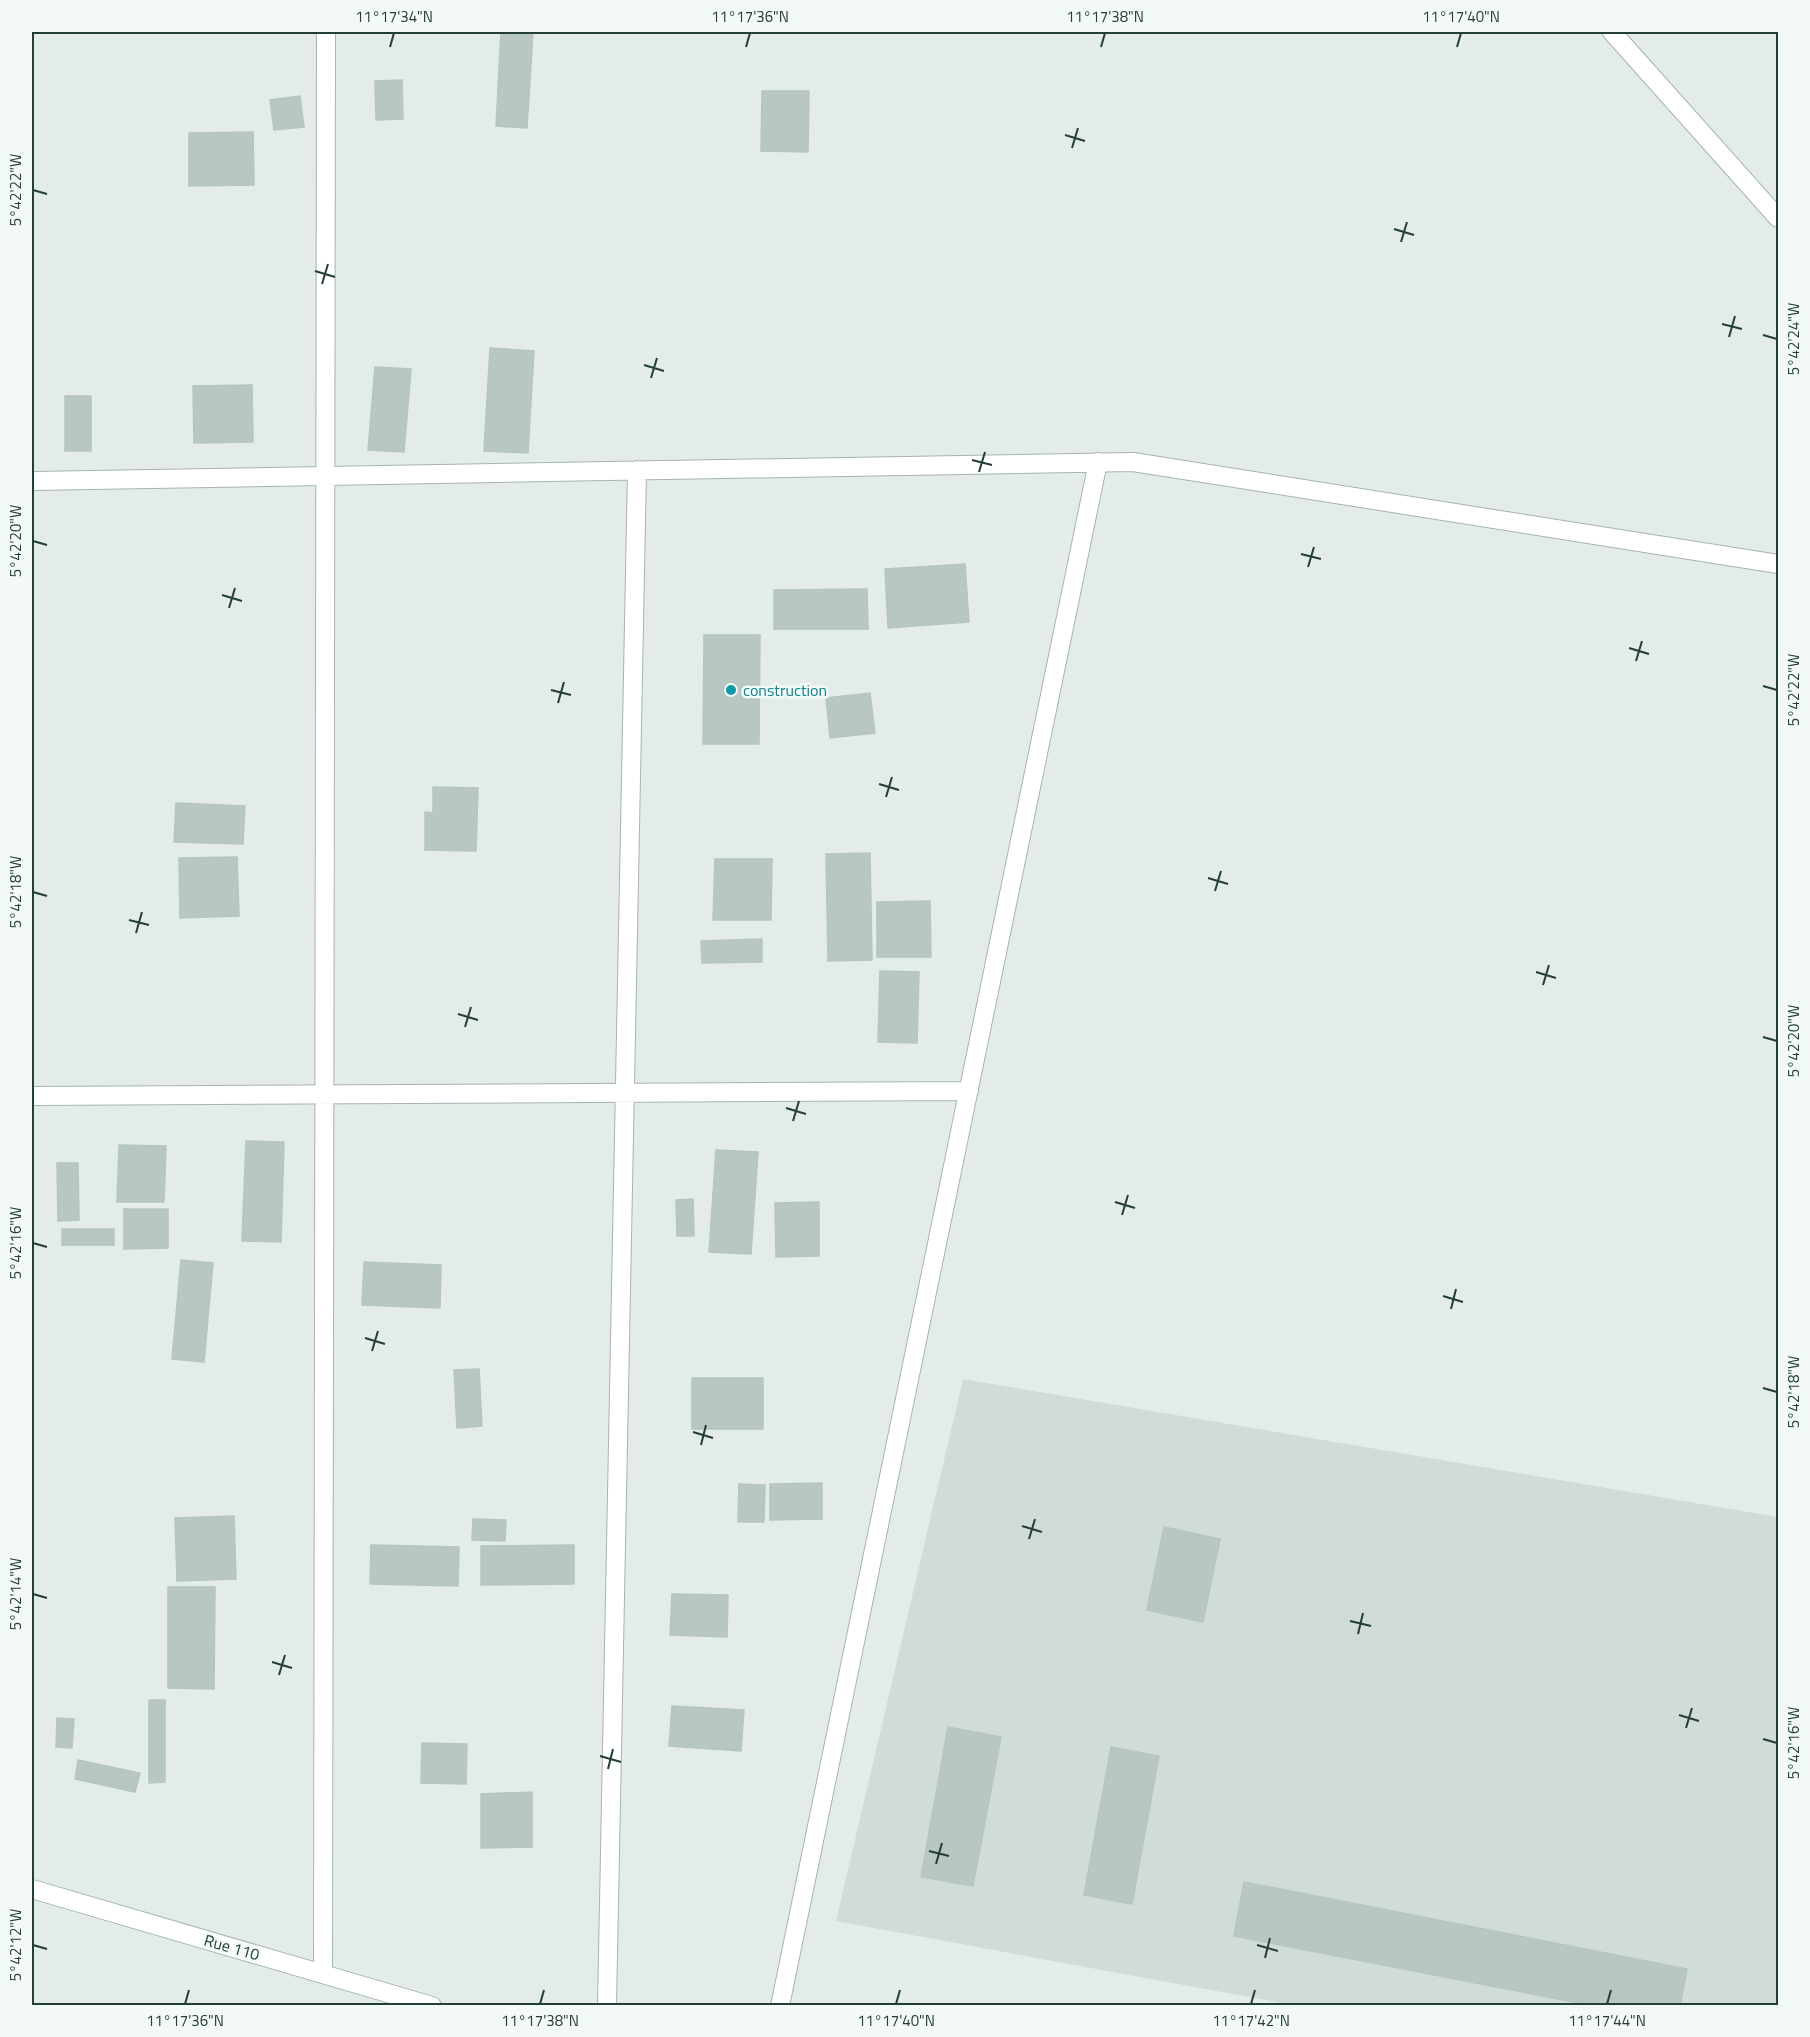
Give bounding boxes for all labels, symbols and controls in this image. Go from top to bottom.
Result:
text: 11°17'34"N [355,5,433,28]
text: 11°17'36"N [711,5,789,28]
text: 11°17'38"N [1066,5,1144,28]
text: 11°17'40"N [1422,5,1500,28]
text: 5°42'22"W [4,154,27,226]
text: 5°42'24"W [1782,303,1805,375]
text: 5°42'20"W [4,505,27,577]
text: 5°42'22"W [1782,654,1805,726]
place label: construction [743,678,827,702]
marker: construction [724,683,738,697]
text: 5°42'18"W [4,856,27,928]
text: 5°42'20"W [1782,1005,1805,1077]
text: 5°42'16"W [4,1207,27,1279]
text: 5°42'18"W [1782,1356,1805,1428]
text: 5°42'14"W [4,1558,27,1630]
text: 5°42'16"W [1782,1707,1805,1779]
text: 5°42'12"W [4,1909,27,1981]
street label: Rue 110 [201,1928,263,1966]
text: 11°17'36"N [146,2009,224,2032]
text: 11°17'38"N [501,2009,579,2032]
text: 11°17'40"N [857,2009,935,2032]
text: 11°17'42"N [1212,2009,1290,2032]
text: 11°17'44"N [1568,2009,1646,2032]

